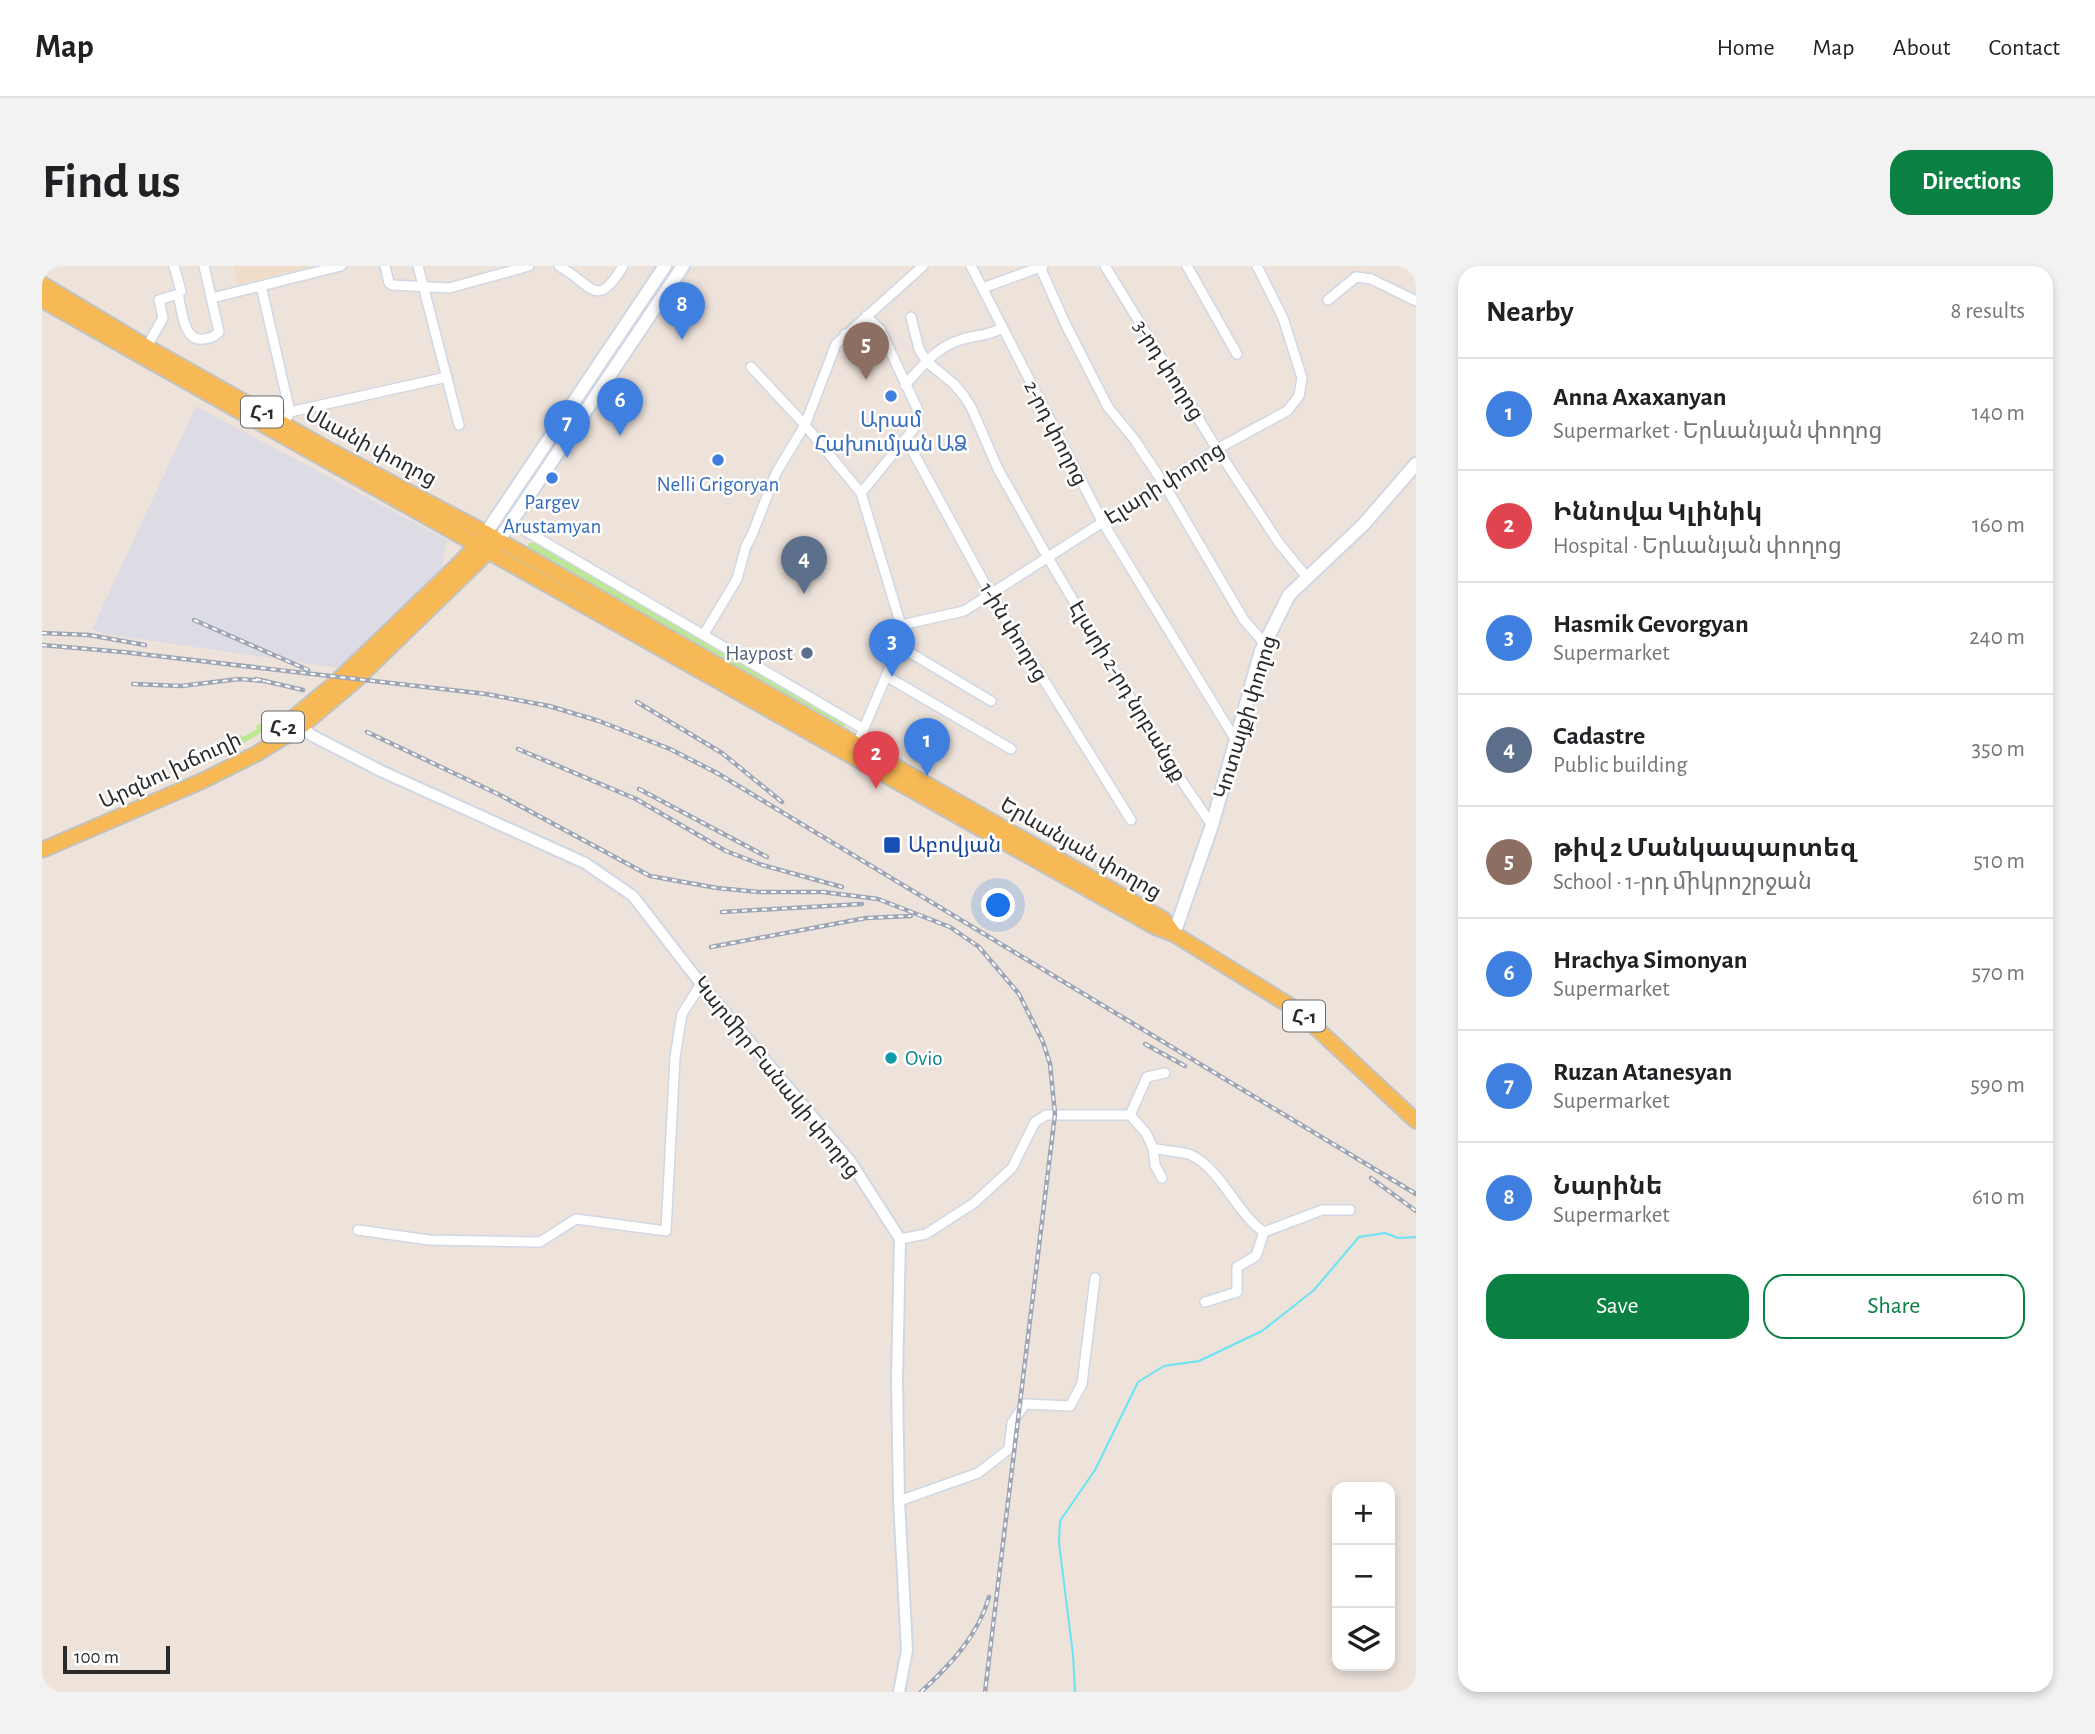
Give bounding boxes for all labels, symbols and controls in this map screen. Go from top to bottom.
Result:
text: Map [35,31,94,64]
text: Home [1717,36,1775,60]
text: Map [1813,36,1855,60]
text: About [1893,36,1950,60]
text: Contact [1988,36,2060,60]
button: Directions [1890,150,2053,215]
text: Find us [42,158,181,207]
pin: 8 [659,282,705,340]
text: Nearby [1486,297,1574,327]
text: 8 results [1951,300,2025,323]
street label: 3-րդ փողոց [1129,316,1208,425]
pin: 5 [843,322,889,380]
street label: 2-րդ փողոց [1019,377,1091,490]
pin: 6 [597,378,643,436]
text: Anna Axaxanyan [1553,384,1727,410]
marker: Արամ Հախումյան ԱՁ [883,388,899,404]
road number: Հ-1 [241,396,283,428]
pin: 7 [544,400,590,458]
text: 1 [1505,402,1513,425]
text: 140 m [1972,402,2025,425]
street label: Սևանի փողոց [301,403,440,491]
place label: Արամ Հախումյան ԱՁ [814,410,968,456]
text: Supermarket · Երևանյան փողոց [1553,420,1882,443]
street label: Էլարի փողոց [1101,439,1228,529]
marker: Nelli Grigoryan [710,452,726,468]
marker: Pargev Arustamyan [544,470,560,486]
place label: Nelli Grigoryan [657,474,779,495]
place label: Pargev Arustamyan [503,492,601,537]
text: Իննովա Կլինիկ [1553,499,1762,525]
text: 2 [1504,514,1514,537]
text: 160 m [1972,514,2025,537]
text: Hospital · Երևանյան փողոց [1553,535,1842,558]
pin: 4 [781,536,827,594]
street label: 1-ին փողոց [975,579,1051,686]
street label: Էլարի 2-րդ նրբանցք [1064,597,1190,786]
text: Hasmik Gevorgyan [1553,611,1749,637]
pin: 3 [869,619,915,677]
text: 3 [1504,626,1514,649]
text: 240 m [1969,626,2025,649]
street label: Կոտայքի փողոց [1211,633,1281,802]
text: Supermarket [1553,642,1670,665]
place label: Haypost [725,643,793,664]
marker: Haypost [799,645,815,661]
road number: Հ-2 [262,712,304,742]
pin: 1 [904,718,950,776]
text: Cadastre [1553,723,1645,749]
street label: Արզնու խճուղի [96,728,245,813]
pin: 2 [853,731,899,789]
text: 4 [1503,738,1515,761]
text: 350 m [1972,738,2025,761]
text: Public building [1553,754,1687,777]
street label: Երևանյան փողոց [996,794,1165,904]
marker: Աբովյան [882,835,902,855]
place label: Աբովյան [908,835,1001,857]
text: թիվ 2 Մանկապարտեզ [1553,835,1857,861]
text: 5 [1504,850,1514,873]
text: 510 m [1973,850,2025,873]
text: School · 1-րդ միկրոշրջան [1553,871,1812,894]
your location [981,888,1015,922]
text: Hrachya Simonyan [1553,947,1747,973]
text: 6 [1503,962,1515,985]
text: 570 m [1971,962,2025,985]
street label: Կարմիր Բանակի փողոց [688,973,864,1182]
text: Supermarket [1553,978,1670,1001]
road number: Հ-1 [1283,1000,1325,1031]
place label: Ovio [905,1048,943,1069]
marker: Ovio [883,1050,899,1066]
text: Ruzan Atanesyan [1553,1059,1732,1085]
text: 7 [1504,1074,1514,1097]
text: 590 m [1970,1074,2025,1097]
text: Supermarket [1553,1090,1670,1113]
text: Նարինե [1553,1173,1662,1199]
text: 8 [1503,1186,1515,1209]
text: 610 m [1972,1186,2025,1209]
text: Supermarket [1553,1204,1670,1227]
button: Save [1486,1274,1749,1339]
button: Share [1763,1274,2025,1339]
map controls [1332,1482,1395,1671]
button: + [1332,1482,1395,1545]
button: − [1332,1545,1395,1608]
button: layers [1332,1608,1395,1671]
scale bar [63,1643,170,1675]
text: 100 m [74,1648,119,1667]

